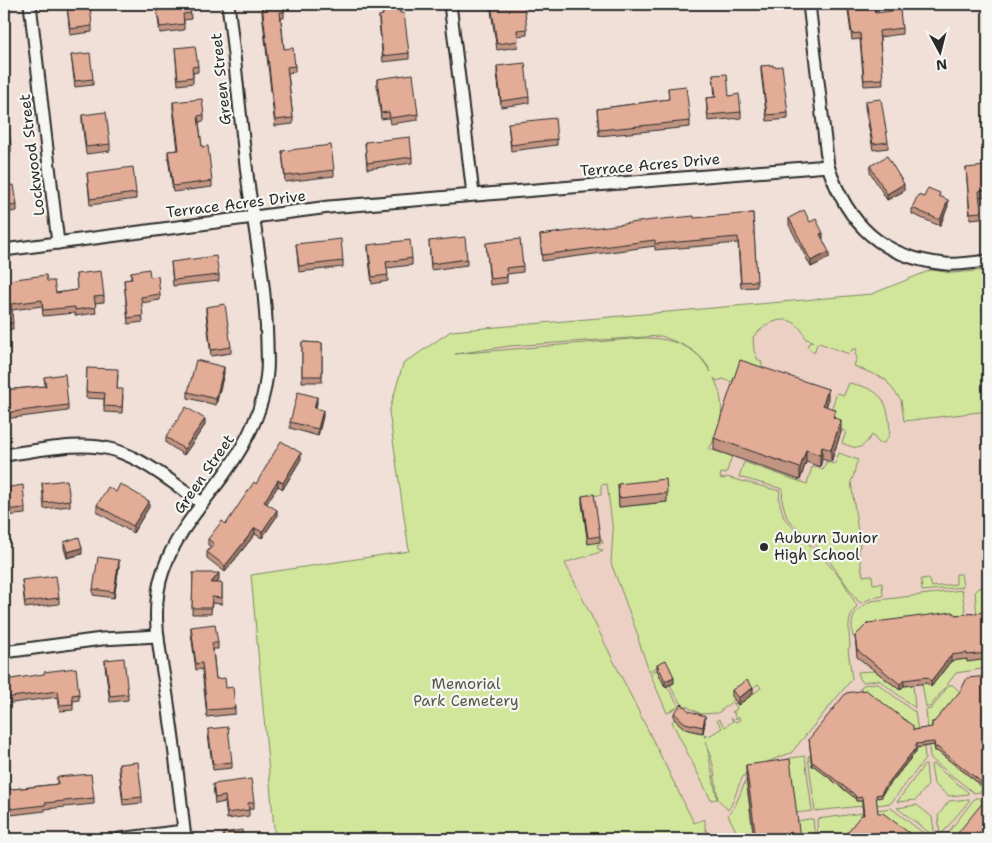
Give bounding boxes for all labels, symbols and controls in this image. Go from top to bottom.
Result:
north arrow [914,28,964,78]
street label: Green Street [206,32,236,126]
text: N [935,55,948,75]
street label: Lockwood Street [15,93,49,217]
street label: Terrace Acres Drive [579,149,721,181]
street label: Terrace Acres Drive [165,186,307,222]
street label: Green Street [169,430,239,518]
place label: Auburn Junior High School [774,528,878,565]
marker: Auburn Junior High School [758,541,770,553]
park label: Memorial Park Cemetery [413,674,519,711]

